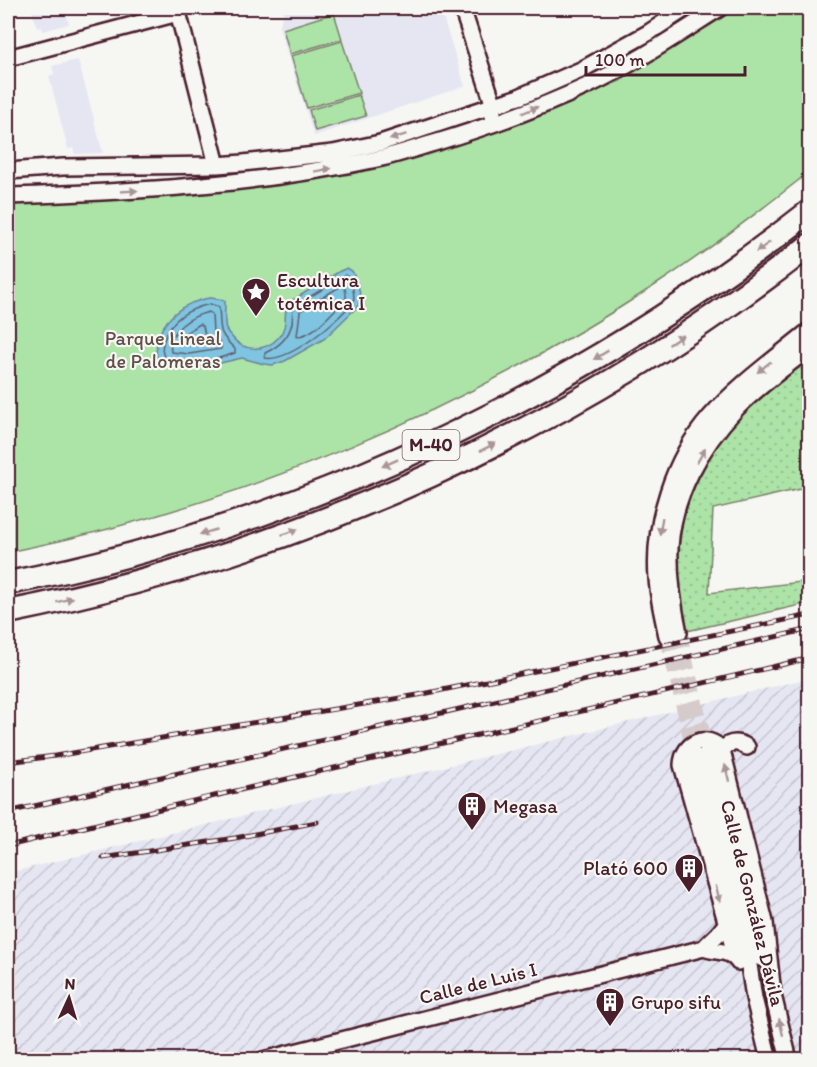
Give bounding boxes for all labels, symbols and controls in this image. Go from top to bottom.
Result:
scale bar [586,39,745,77]
text: 100 m [595,49,645,71]
one-way arrow [521,105,539,114]
one-way arrow [389,133,407,143]
one-way arrow [313,165,332,174]
one-way arrow [119,186,138,195]
one-way arrow [756,241,772,253]
place label: Escultura totémica I [277,268,365,315]
place icon: Escultura totémica I [240,276,272,318]
park label: Parque Lineal de Palomeras [105,326,222,373]
one-way arrow [668,335,684,346]
one-way arrow [593,349,609,360]
one-way arrow [757,360,772,373]
road number: M-40 [402,430,460,460]
one-way arrow [480,442,497,451]
one-way arrow [695,448,706,464]
one-way arrow [381,458,399,468]
one-way arrow [656,516,665,535]
one-way arrow [281,527,299,537]
one-way arrow [199,528,217,537]
one-way arrow [56,594,74,604]
one-way arrow [722,764,732,782]
building icon: Megasa [456,790,488,832]
place label: Megasa [493,794,558,818]
street label: Calle de González Dávila [716,797,790,1009]
building icon: Plató 600 [673,852,705,894]
place label: Plató 600 [583,856,668,880]
one-way arrow [714,886,723,904]
street label: Calle de Luis I [417,957,539,1009]
north arrow [39,968,99,1028]
text: N [64,974,76,993]
building icon: Grupo sifu [594,986,626,1028]
place label: Grupo sifu [631,990,721,1014]
one-way arrow [775,1018,785,1036]

